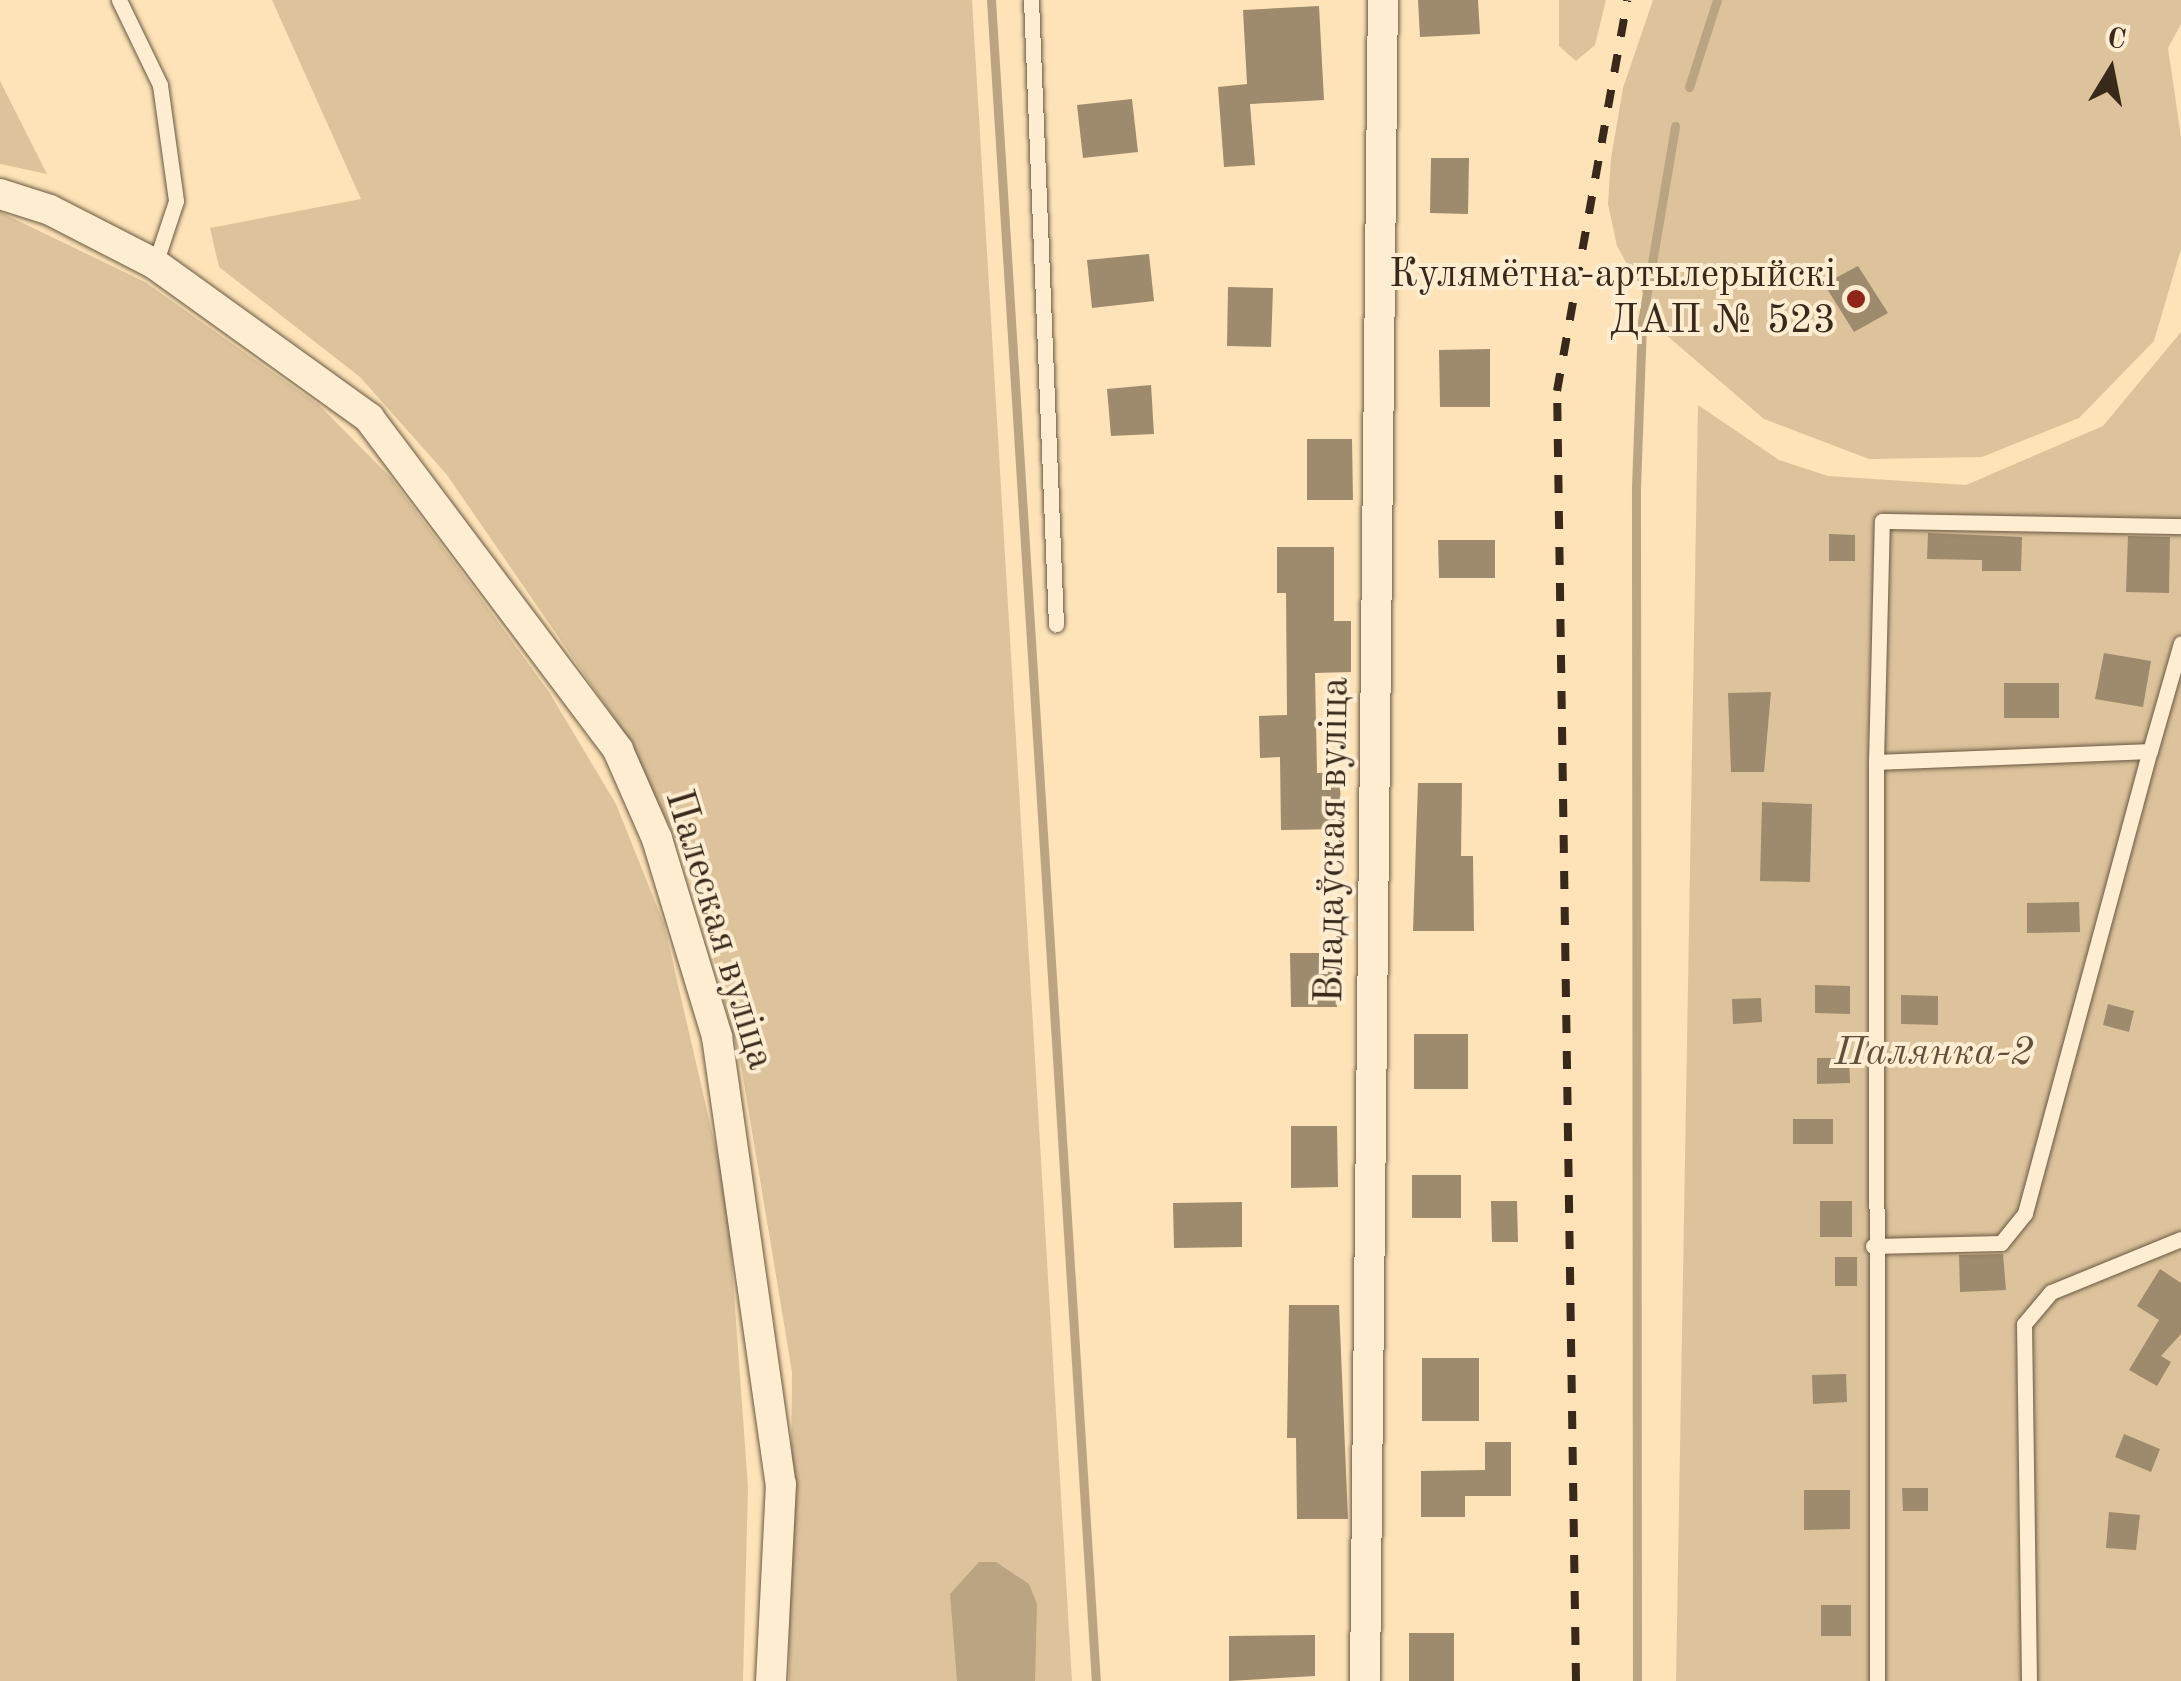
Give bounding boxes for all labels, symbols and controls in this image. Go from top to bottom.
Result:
north arrow [2061,20,2161,120]
text: С [2105,25,2128,56]
place label: Кулямётна-артылерыйскі ДАП № 523 [1389,252,1836,346]
marker: Кулямётна-артылерыйскі ДАП № 523 [1845,288,1867,310]
street label: Владаўская вуліца [1307,676,1361,1004]
street label: Палеская вуліца [653,784,783,1076]
park label: Палянка-2 [1834,1030,2034,1078]

